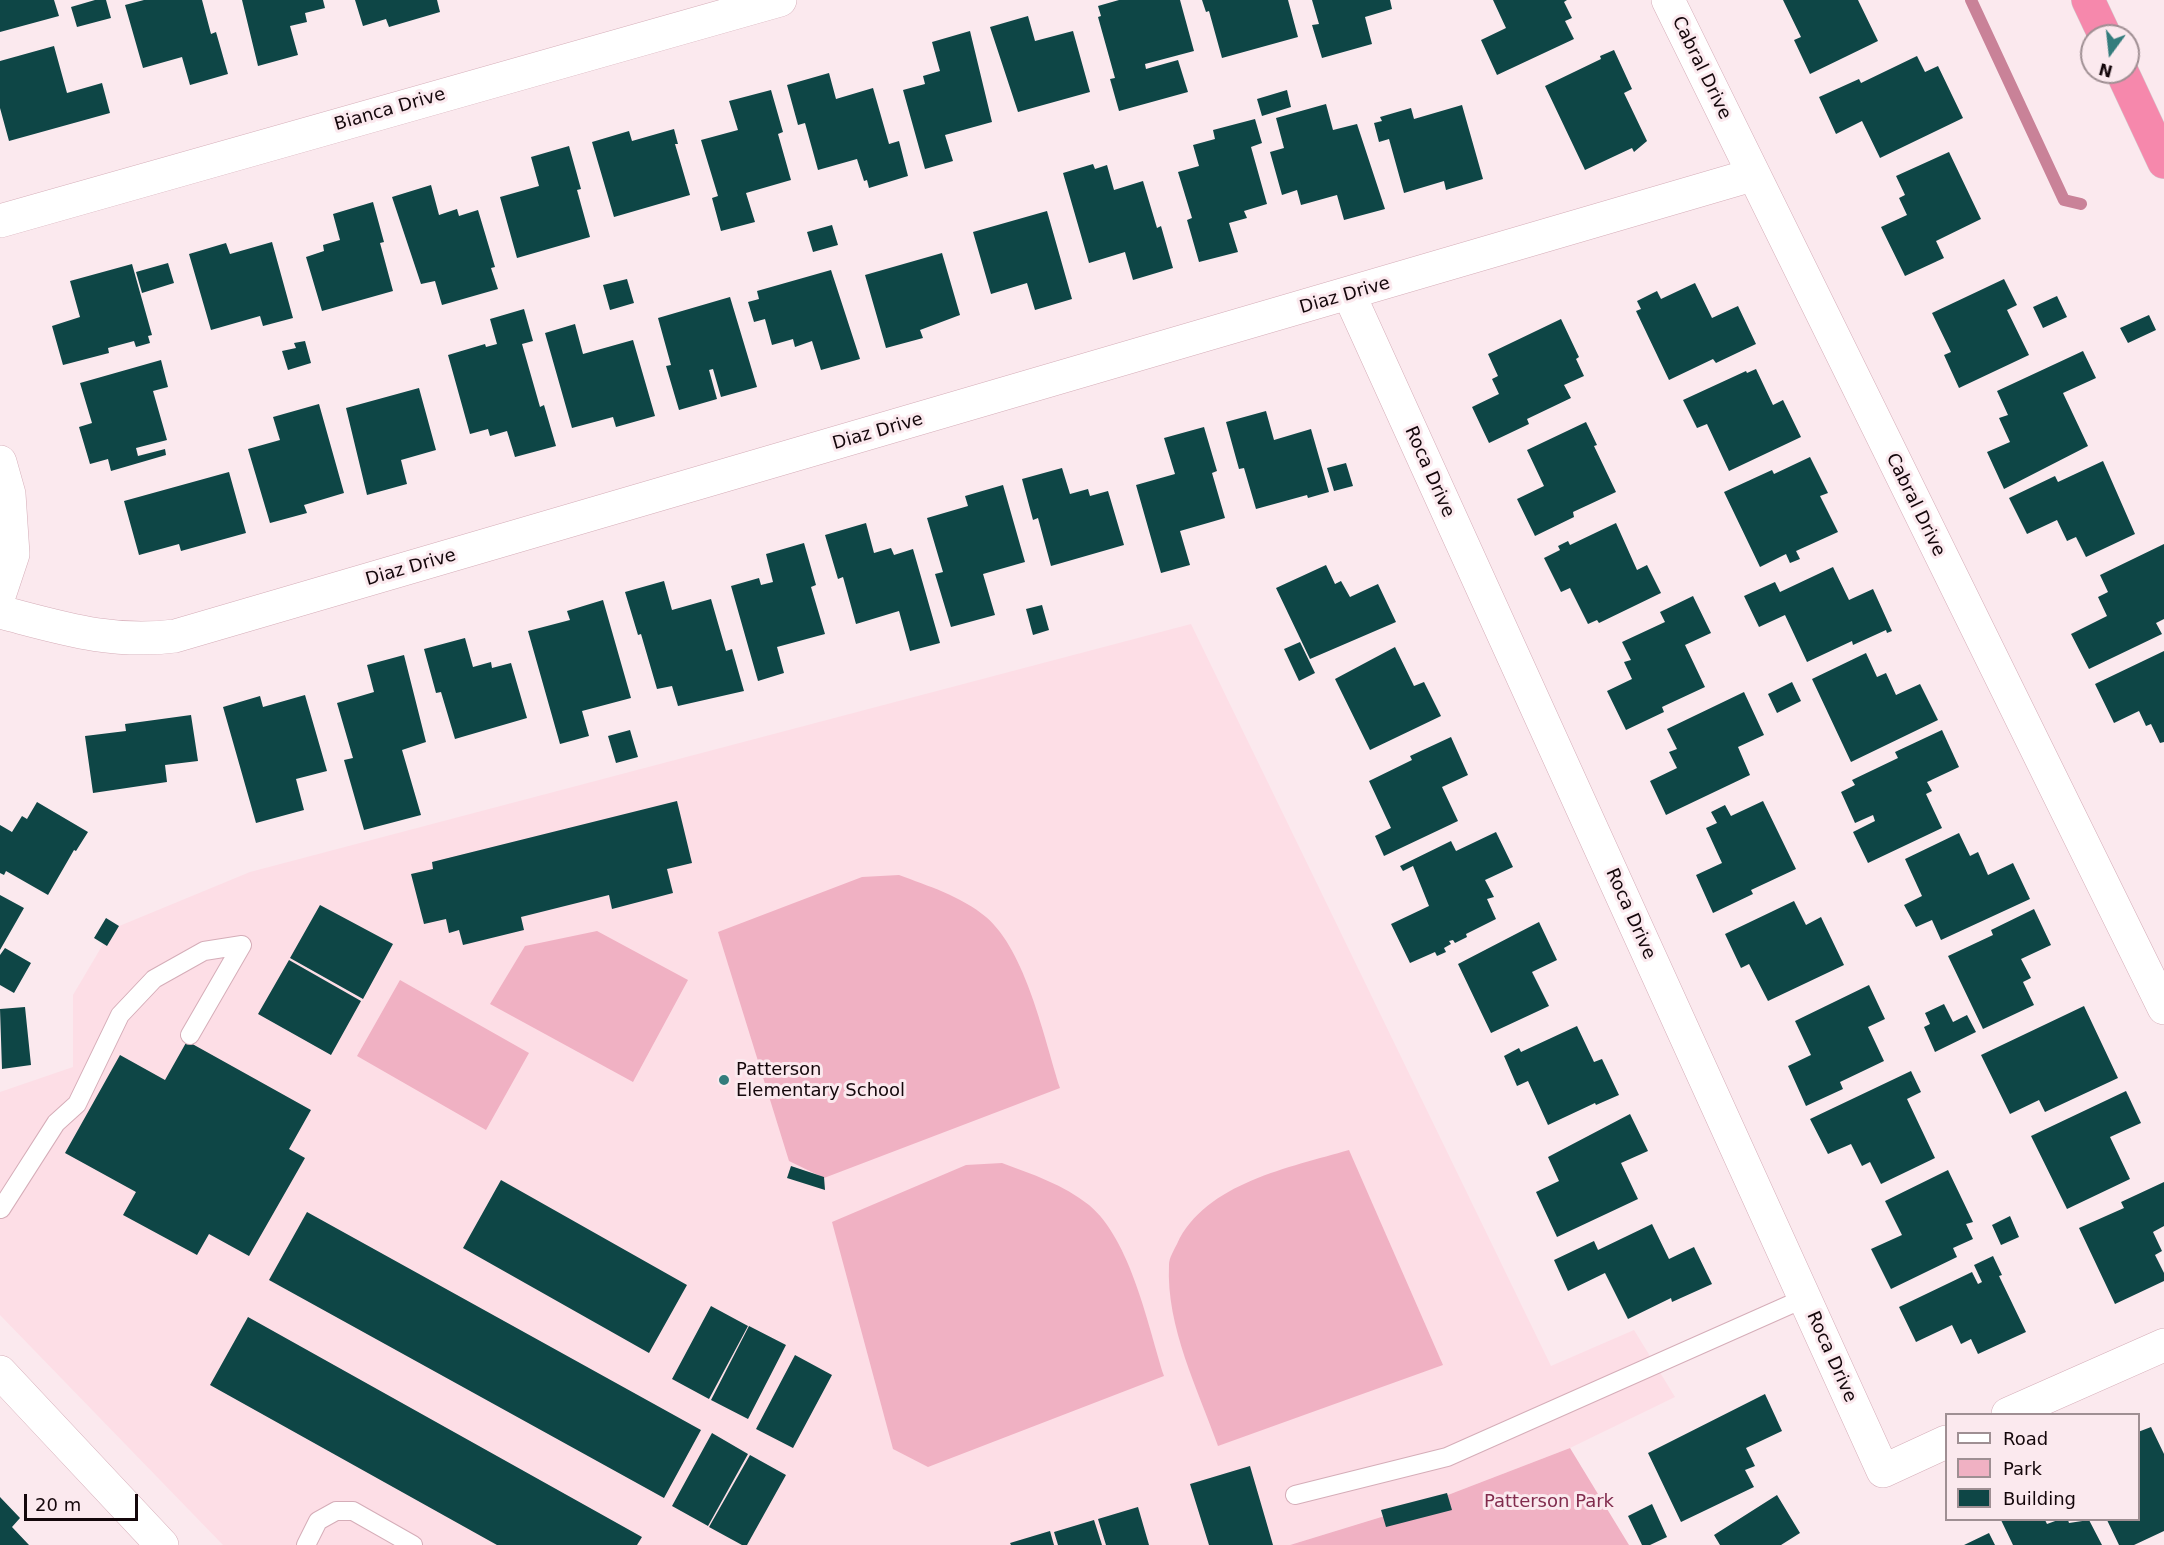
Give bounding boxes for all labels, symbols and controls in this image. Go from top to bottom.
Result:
street label: Cabral Drive [1667,13,1735,123]
north arrow [2080,24,2140,84]
text: N [2097,59,2115,81]
street label: Bianca Drive [332,84,448,136]
street label: Diaz Drive [1297,273,1393,319]
street label: Diaz Drive [830,409,926,455]
street label: Roca Drive [1399,423,1459,521]
street label: Cabral Drive [1881,450,1949,560]
street label: Diaz Drive [363,545,459,591]
street label: Roca Drive [1600,865,1660,963]
place label: Patterson Elementary School [736,1059,905,1102]
marker: Patterson Elementary School [717,1073,731,1087]
street label: Roca Drive [1801,1308,1861,1406]
legend [1945,1413,2140,1521]
text: Road [2003,1428,2048,1449]
text: Park [2003,1458,2042,1479]
scale bar [27,1482,141,1520]
text: Building [2003,1488,2076,1509]
park label: Patterson Park [1484,1491,1614,1513]
text: 20 m [35,1494,81,1515]

